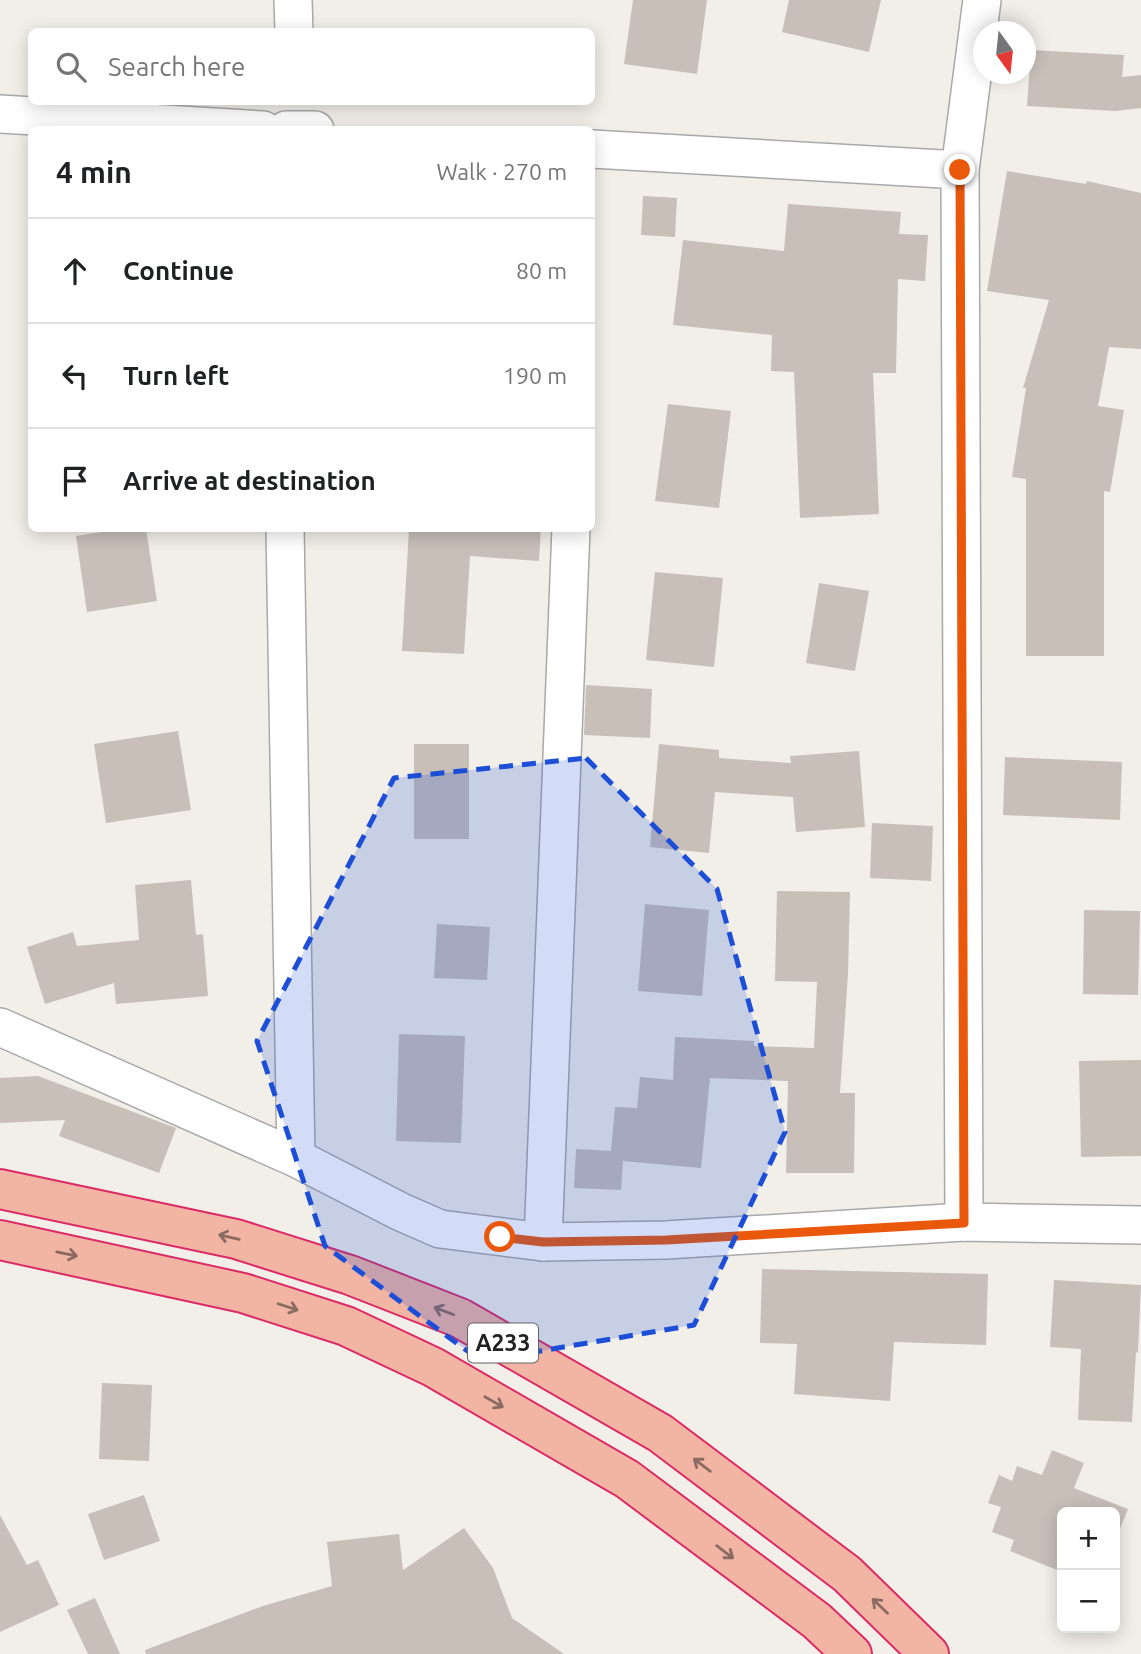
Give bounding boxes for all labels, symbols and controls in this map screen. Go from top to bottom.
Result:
north arrow [973,21,1036,84]
search box [28,28,595,105]
icon: search [52,48,90,86]
text: Search here [108,52,245,81]
route end [944,154,975,185]
text: 4 min [56,155,132,189]
text: Walk · 270 m [436,159,567,184]
icon: ahead [56,252,94,290]
text: Continue [123,256,234,285]
text: 80 m [516,258,567,283]
icon: left [56,357,94,395]
text: Turn left [123,361,229,390]
text: 190 m [503,363,567,388]
icon: arrive [56,462,94,500]
text: Arrive at destination [123,466,376,495]
route start [484,1221,515,1252]
one-way arrow [218,1230,241,1244]
one-way arrow [55,1248,78,1262]
one-way arrow [276,1302,298,1315]
one-way arrow [433,1304,455,1317]
road number: A233 [468,1324,538,1362]
one-way arrow [483,1395,503,1409]
one-way arrow [693,1458,712,1472]
map controls [1057,1507,1120,1633]
button: + [1057,1507,1120,1570]
one-way arrow [715,1545,734,1560]
button: − [1057,1570,1120,1633]
one-way arrow [872,1598,889,1615]

